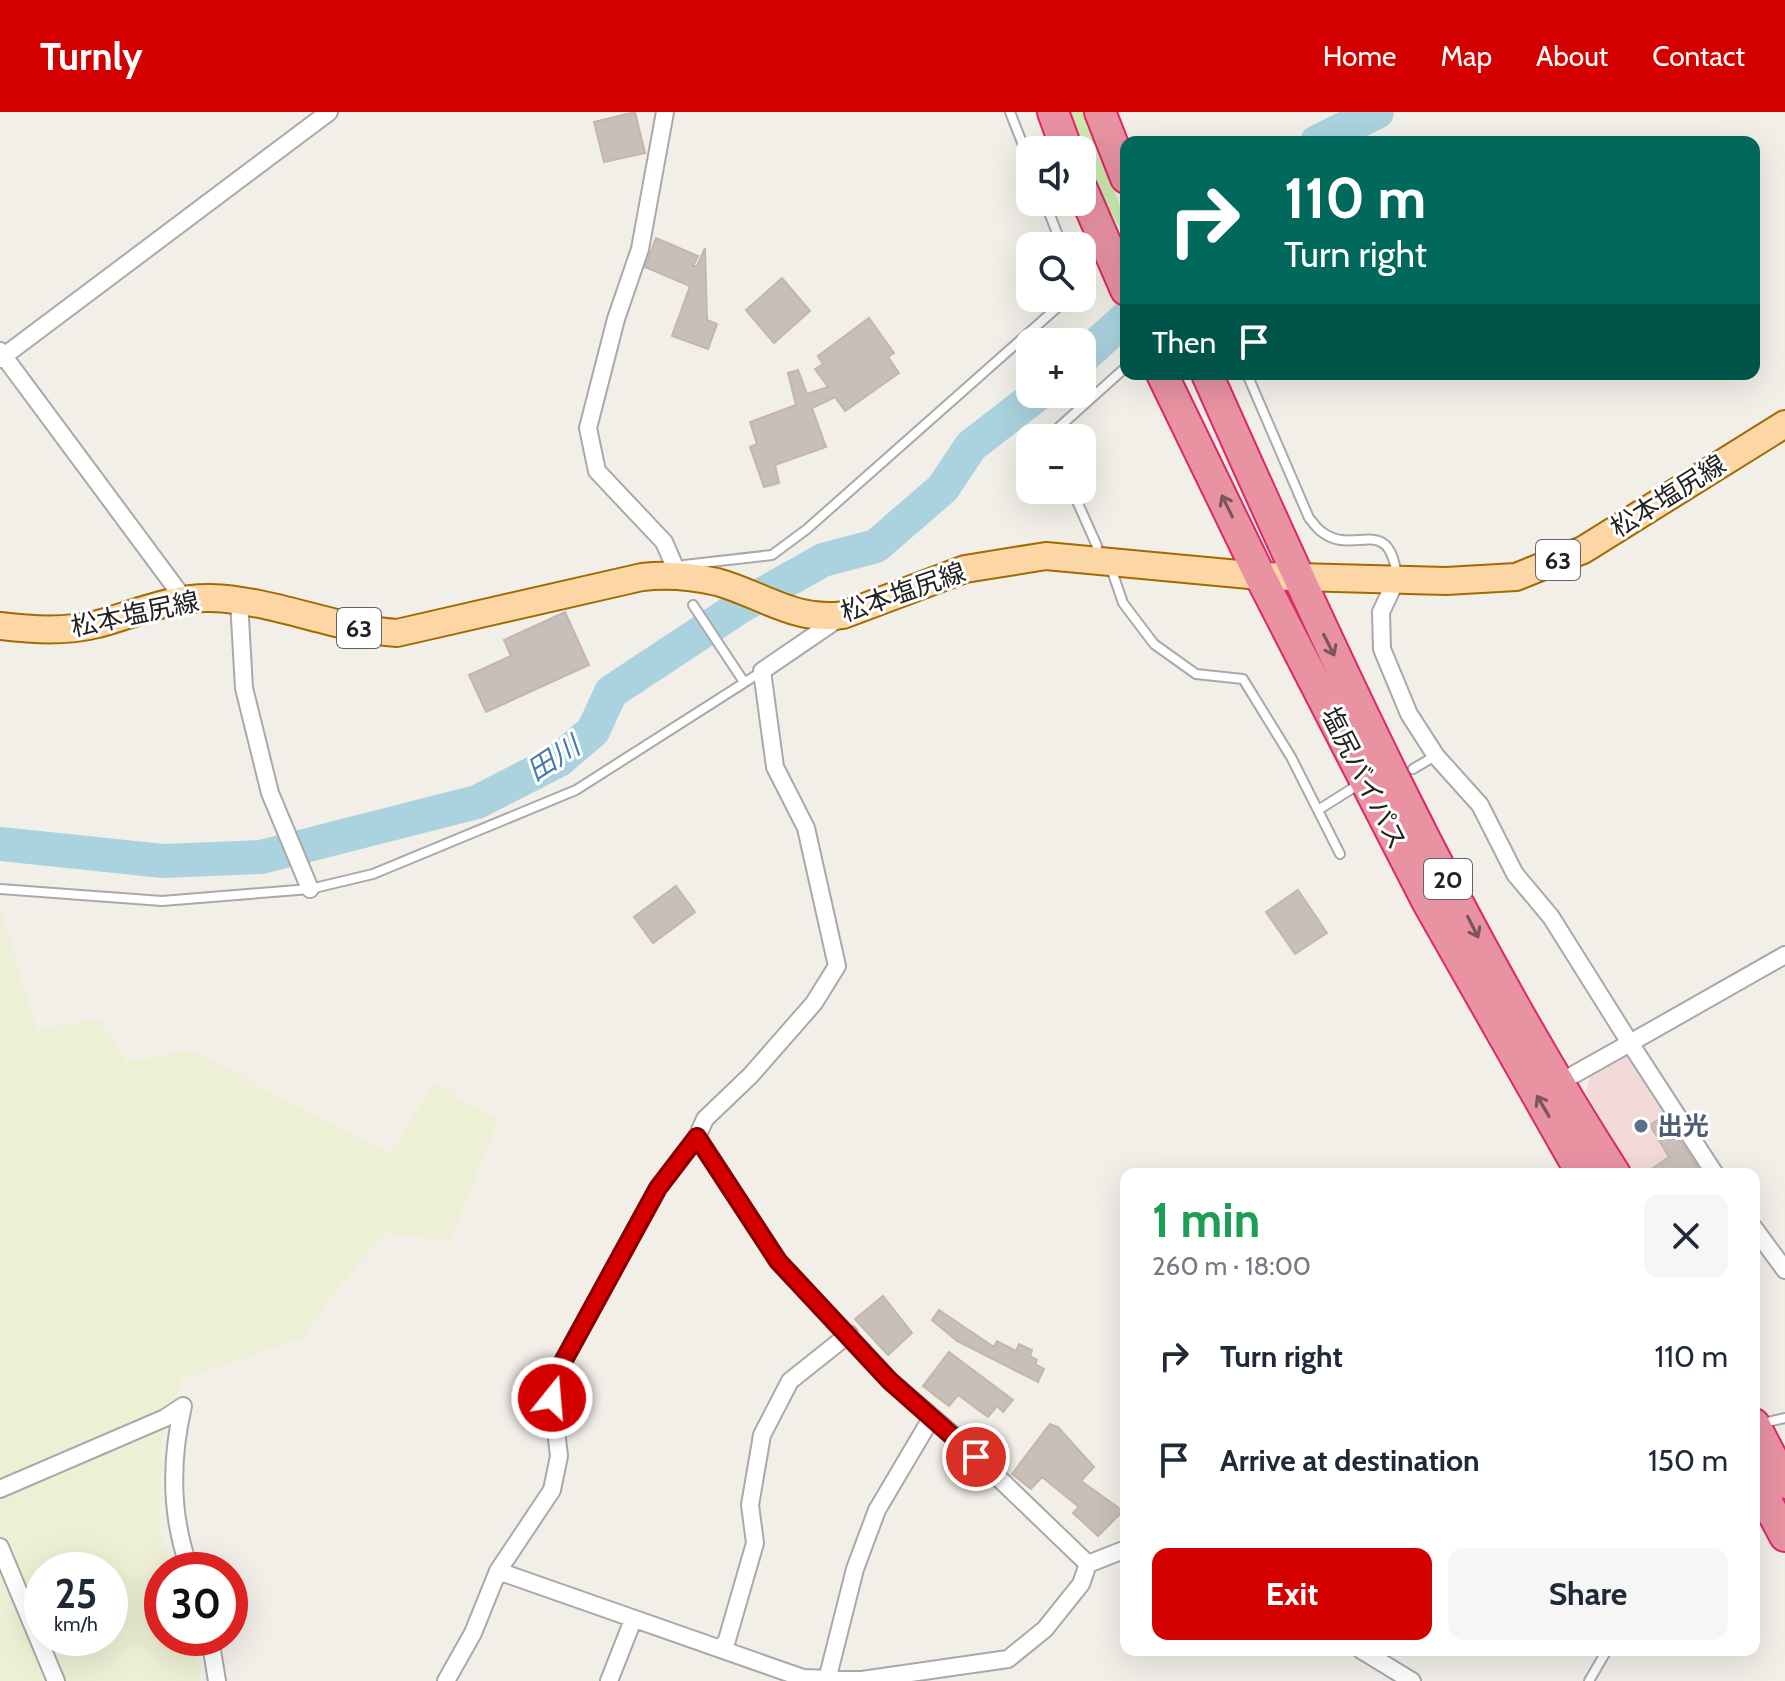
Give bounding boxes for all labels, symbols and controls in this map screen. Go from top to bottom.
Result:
text: Turnly [40,33,143,80]
text: Home [1323,39,1396,73]
text: Map [1440,39,1492,73]
text: About [1536,39,1608,73]
text: Contact [1652,39,1745,73]
map controls [1016,136,1096,504]
button: sound [1016,136,1096,216]
text: 110 m [1284,164,1426,232]
icon: right [1152,168,1256,272]
button: search [1016,232,1096,312]
text: Turn right [1284,232,1427,276]
icon: arrive [1232,320,1276,364]
text: Then [1152,324,1216,361]
button: + [1016,328,1096,408]
button: − [1016,424,1096,504]
street label: 松本塩尻線 [1604,448,1732,544]
one-way arrow [1219,494,1234,518]
road number: 63 [1536,540,1580,580]
street label: 松本塩尻線 [836,556,970,628]
street label: 松本塩尻線 [68,585,202,643]
road number: 63 [337,608,381,648]
one-way arrow [1322,633,1338,657]
street label: 塩尻バイパス [1314,701,1414,855]
water label: 田川 [520,727,588,788]
road number: 20 [1424,859,1472,899]
one-way arrow [1465,914,1481,938]
one-way arrow [1535,1095,1551,1118]
place label: 出光 [1657,1110,1709,1142]
marker: 出光 [1632,1117,1650,1135]
text: 1 min [1152,1191,1260,1249]
button: close [1644,1194,1728,1278]
text: 260 m · 18:00 [1152,1250,1311,1282]
icon: right [1152,1334,1196,1378]
text: Turn right [1220,1338,1343,1375]
text: 110 m [1654,1338,1728,1375]
position arrow [510,1356,594,1440]
pin [942,1423,1010,1491]
icon: arrive [954,1435,998,1479]
icon: arrive [1152,1438,1196,1482]
text: Arrive at destination [1220,1442,1480,1479]
text: 150 m [1648,1442,1728,1479]
button: Exit [1152,1548,1432,1640]
button: Share [1448,1548,1728,1640]
speed limit sign: 30 [144,1552,248,1656]
text: 25 [55,1569,97,1618]
text: km/h [54,1612,98,1636]

